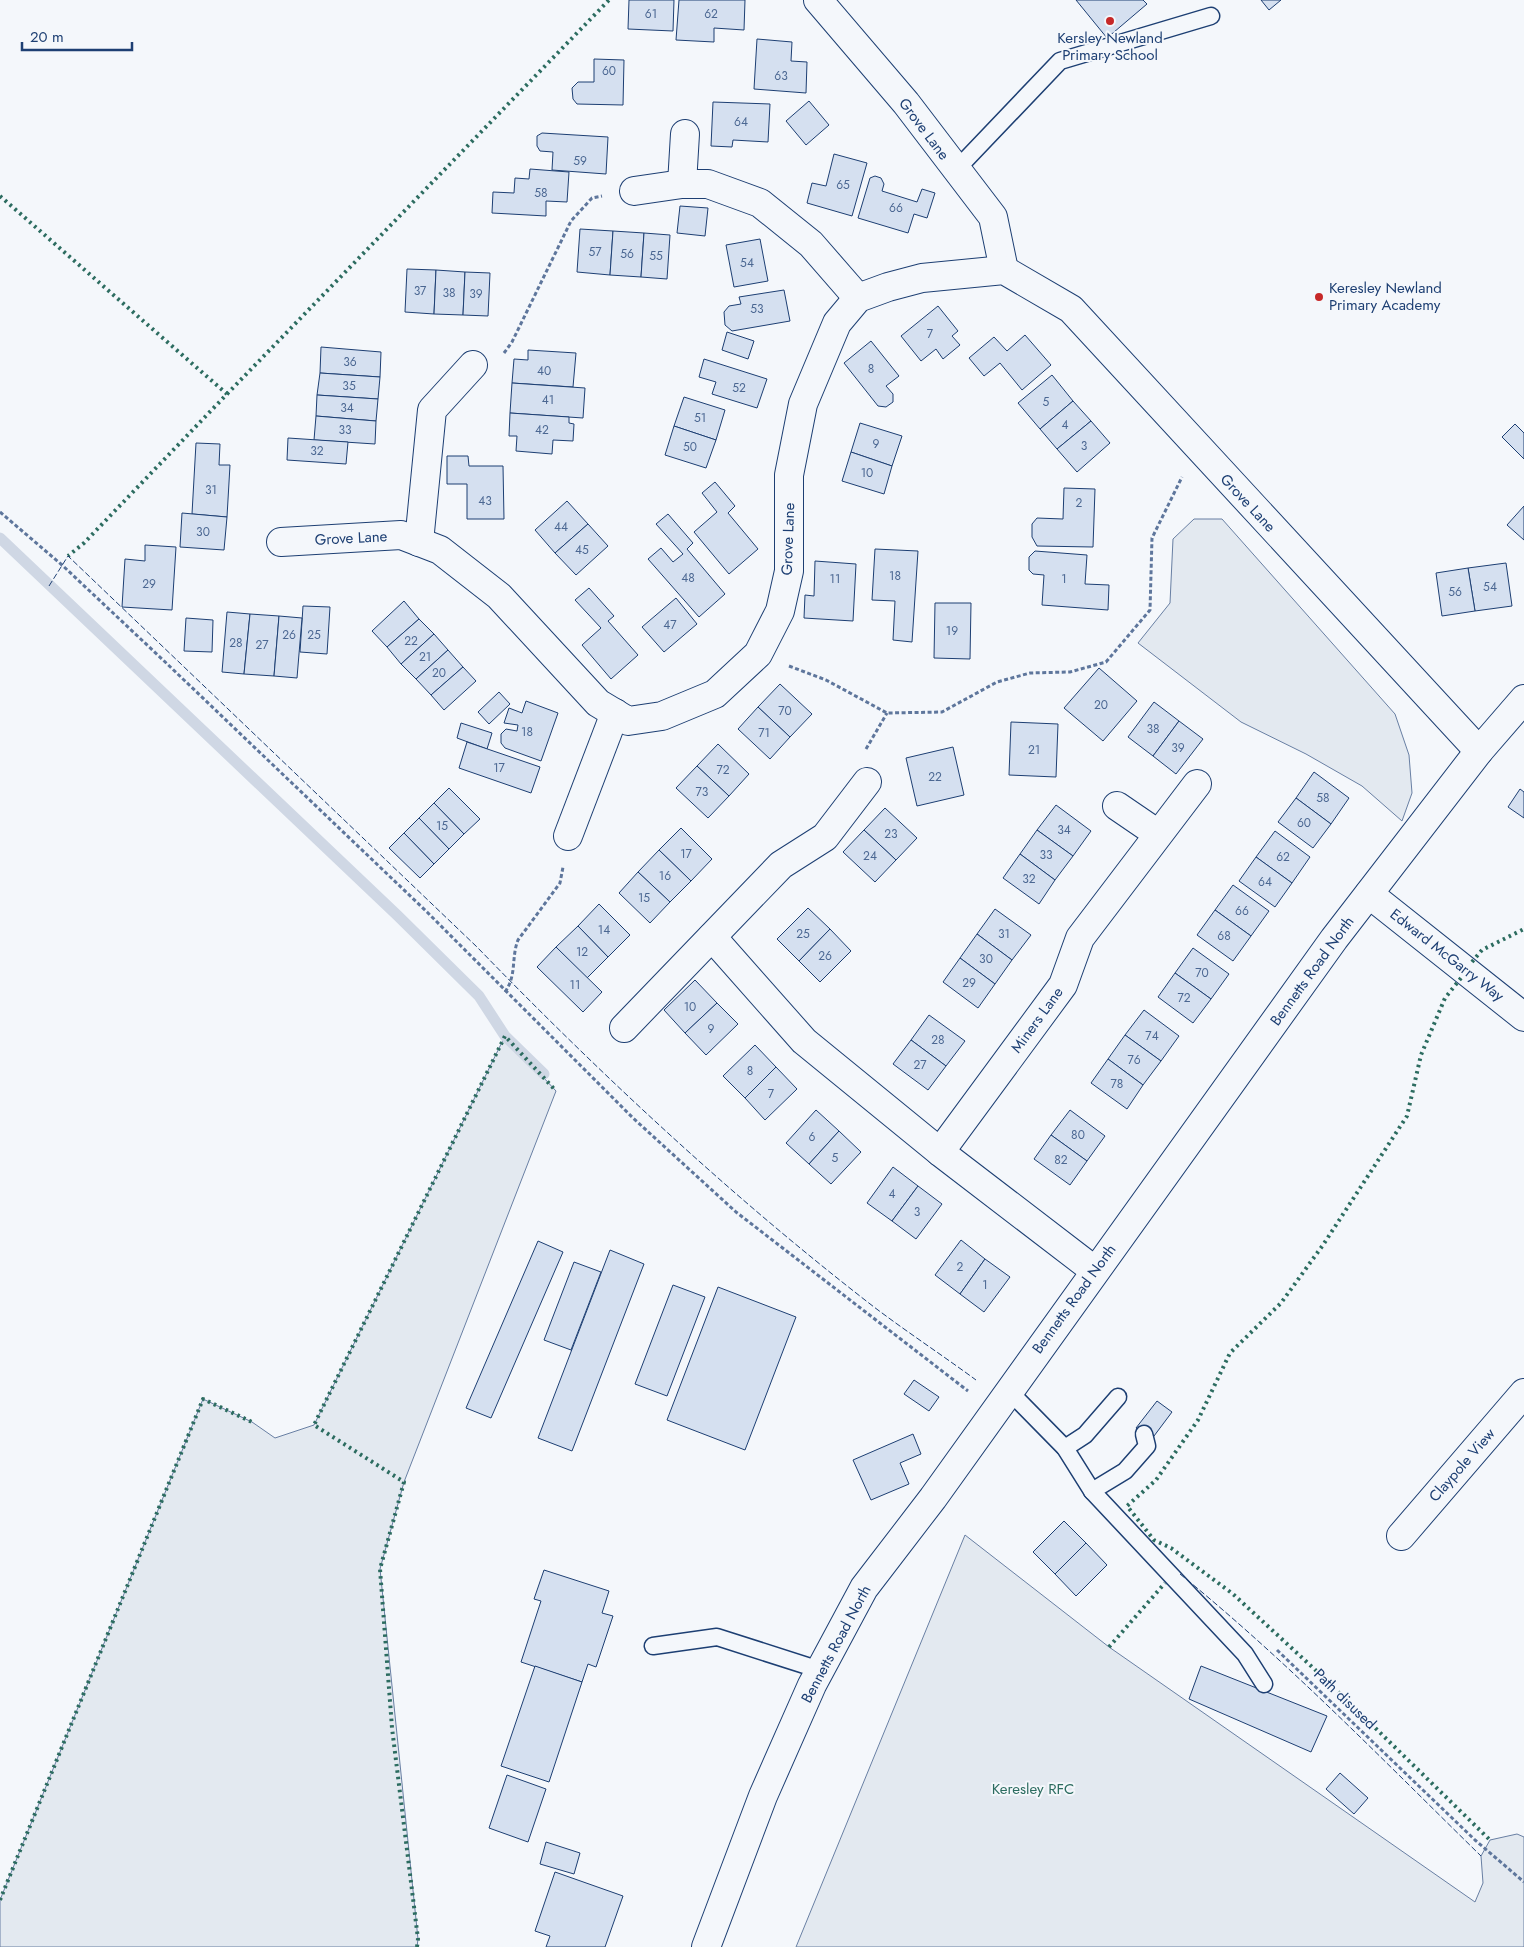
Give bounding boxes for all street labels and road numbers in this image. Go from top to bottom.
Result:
street label: Grove Lane [893,93,955,165]
street label: Grove Lane [1215,469,1281,537]
street label: Grove Lane [776,502,800,576]
street label: Grove Lane [314,525,388,551]
street label: Edward McGarry Way [1385,903,1509,1007]
street label: Bennetts Road North [1265,912,1359,1030]
street label: Miners Lane [1005,982,1069,1058]
street label: Bennetts Road North [1027,1240,1121,1358]
street label: Claypole View [1424,1423,1501,1507]
street label: Bennetts Road North [796,1581,876,1707]
street label: Path disused [1309,1663,1381,1735]

